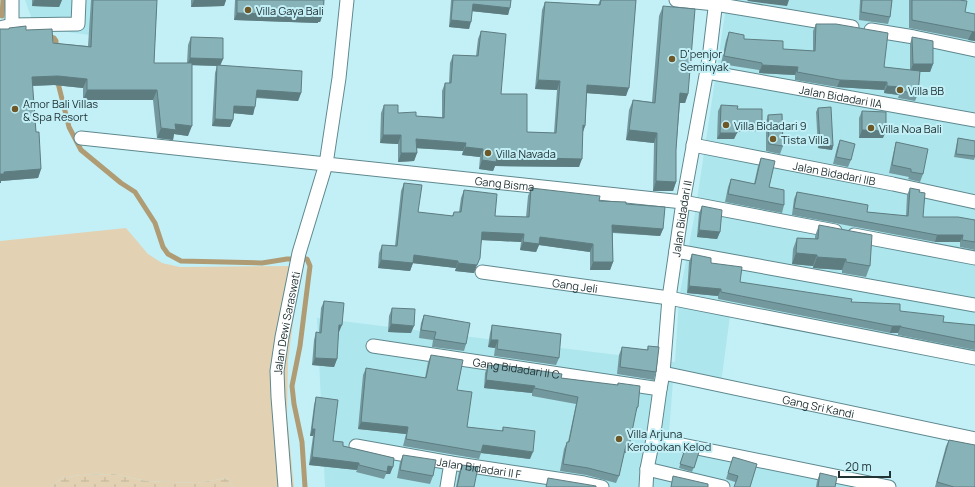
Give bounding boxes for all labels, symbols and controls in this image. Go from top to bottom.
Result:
place label: Villa Gaya Bali [256,3,324,18]
marker: Villa Gaya Bali [243,5,253,15]
place label: D'penjor Seminyak [680,46,729,74]
marker: D'penjor Seminyak [667,54,677,64]
street label: Jalan Bidadari IIA [798,81,884,111]
place label: Villa BB [908,83,944,98]
marker: Villa BB [895,85,905,95]
place label: Amor Bali Villas & Spa Resort [23,96,98,124]
marker: Amor Bali Villas & Spa Resort [10,104,20,114]
place label: Villa Bidadari 9 [734,118,807,133]
marker: Villa Bidadari 9 [721,120,731,130]
place label: Villa Noa Bali [879,121,942,136]
marker: Villa Noa Bali [866,123,876,133]
place label: Tista Villa [781,132,829,147]
marker: Tista Villa [768,134,778,144]
place label: Villa Navada [496,146,556,161]
marker: Villa Navada [483,148,493,158]
street label: Jalan Bidadari IIB [792,157,877,188]
street label: Gang Bisma [474,172,535,194]
street label: Jalan Bidadari II [668,179,694,258]
street label: Jalan Dewi Saraswati [269,270,303,375]
street label: Gang Jeli [551,274,599,296]
street label: Gang Bidadari II C [472,354,561,381]
street label: Gang Sri Kandi [781,391,856,421]
place label: Villa Arjuna Kerobokan Kelod [627,426,711,454]
marker: Villa Arjuna Kerobokan Kelod [614,434,624,444]
street label: Jalan Bidadari II F [436,453,523,481]
scale bar [839,453,890,479]
text: 20 m [845,458,872,475]

